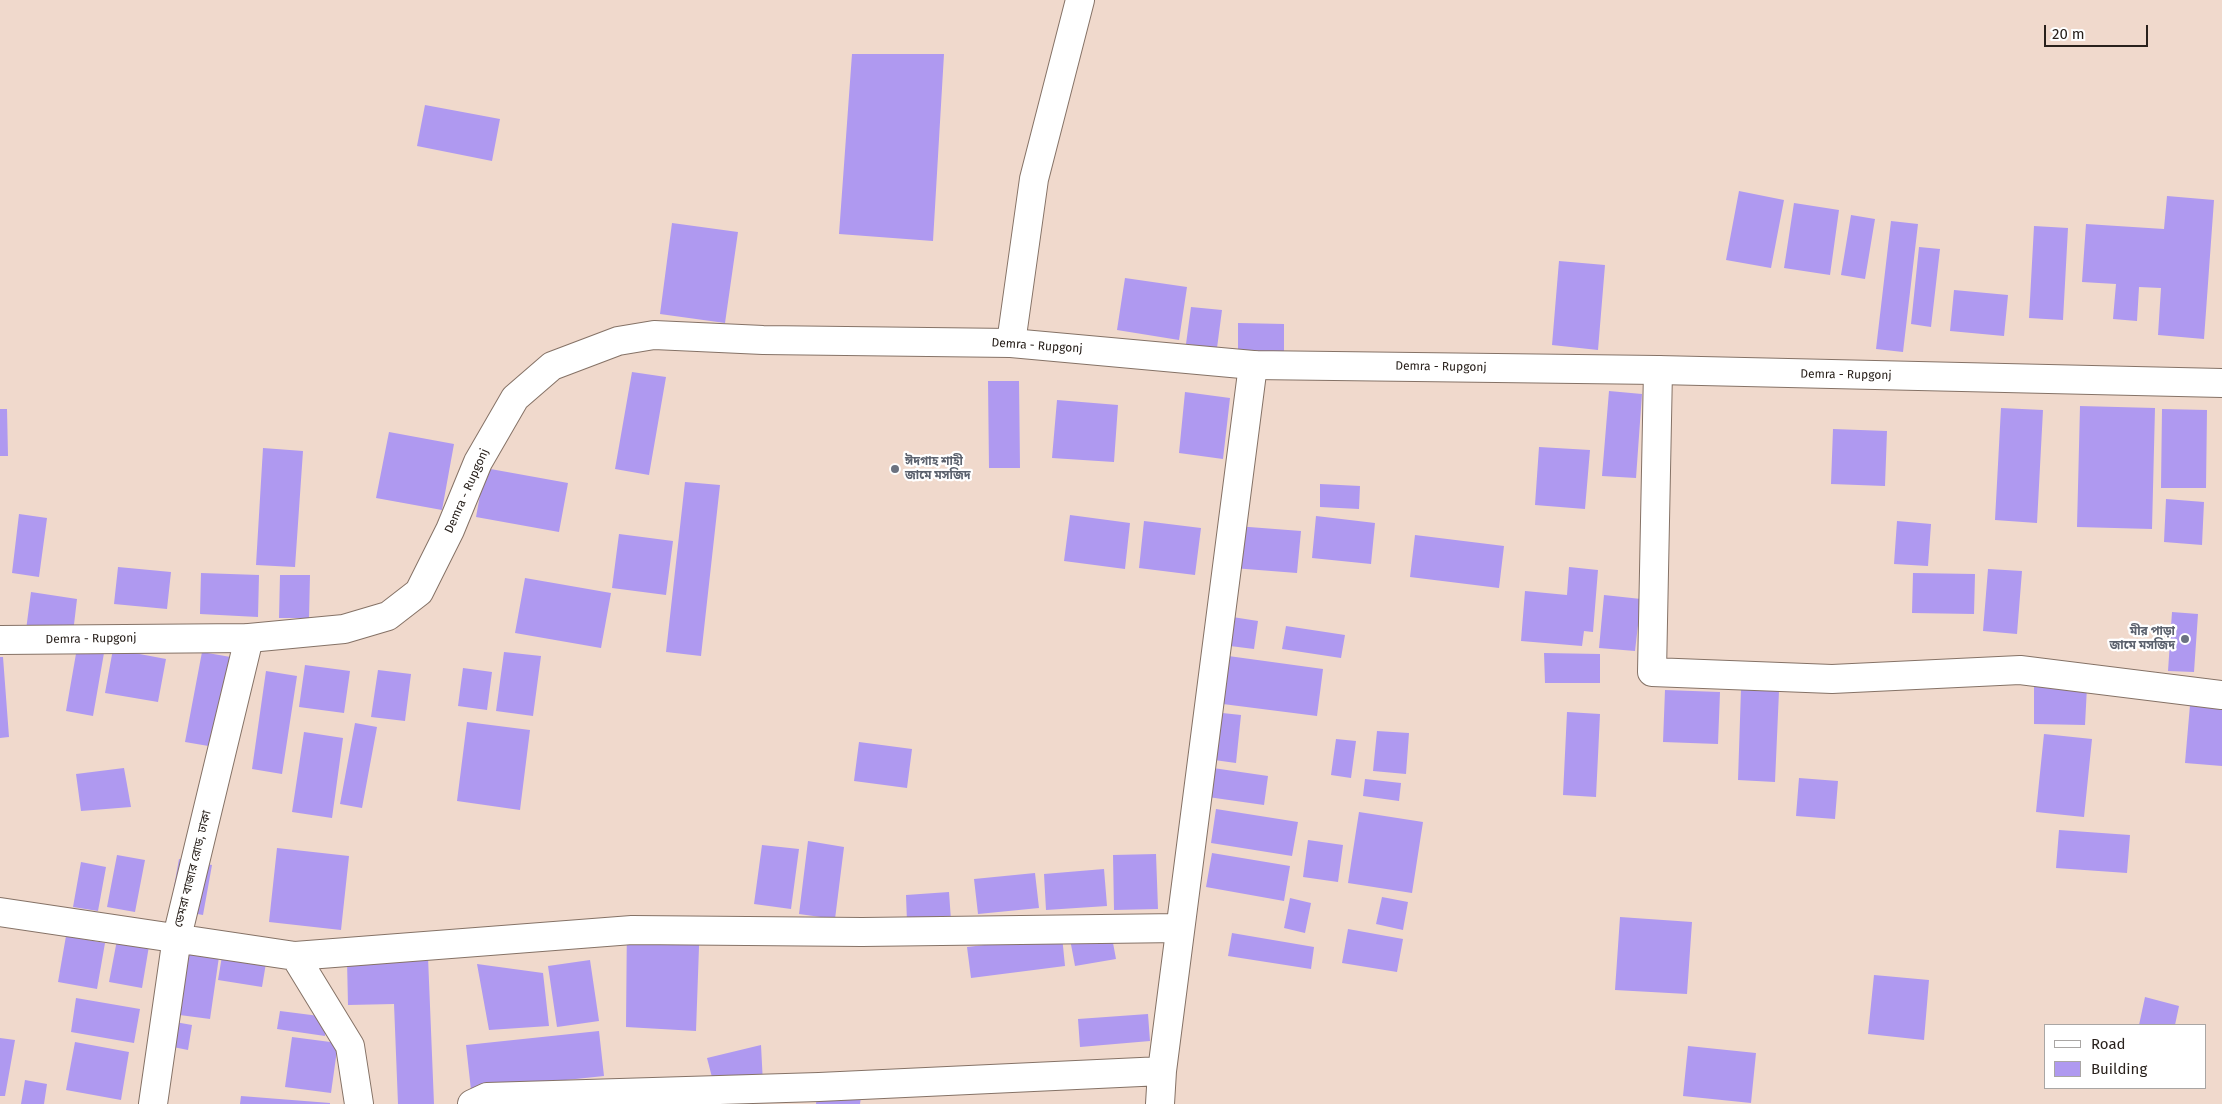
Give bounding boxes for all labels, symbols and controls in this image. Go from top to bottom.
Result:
scale bar [2047,15,2151,47]
text: 20 m [2052,25,2085,43]
street label: Demra - Rupgonj [991,336,1083,356]
street label: Demra - Rupgonj [1395,359,1487,375]
street label: Demra - Rupgonj [1800,367,1892,383]
street label: Demra - Rupgonj [442,446,492,536]
place label: ঈদগাহ শাহী জামে মসজিদ [905,455,971,483]
marker: ঈদগাহ শাহী জামে মসজিদ [889,463,901,475]
place label: মীর পাড়া জামে মসজিদ [2109,625,2175,653]
street label: Demra - Rupgonj [45,631,137,647]
marker: মীর পাড়া জামে মসজিদ [2179,633,2191,645]
street label: ডেমরা বাজার রোড, ঢাকা [172,809,214,929]
legend [2044,1024,2207,1089]
text: Road [2091,1035,2126,1053]
text: Building [2091,1060,2147,1078]

